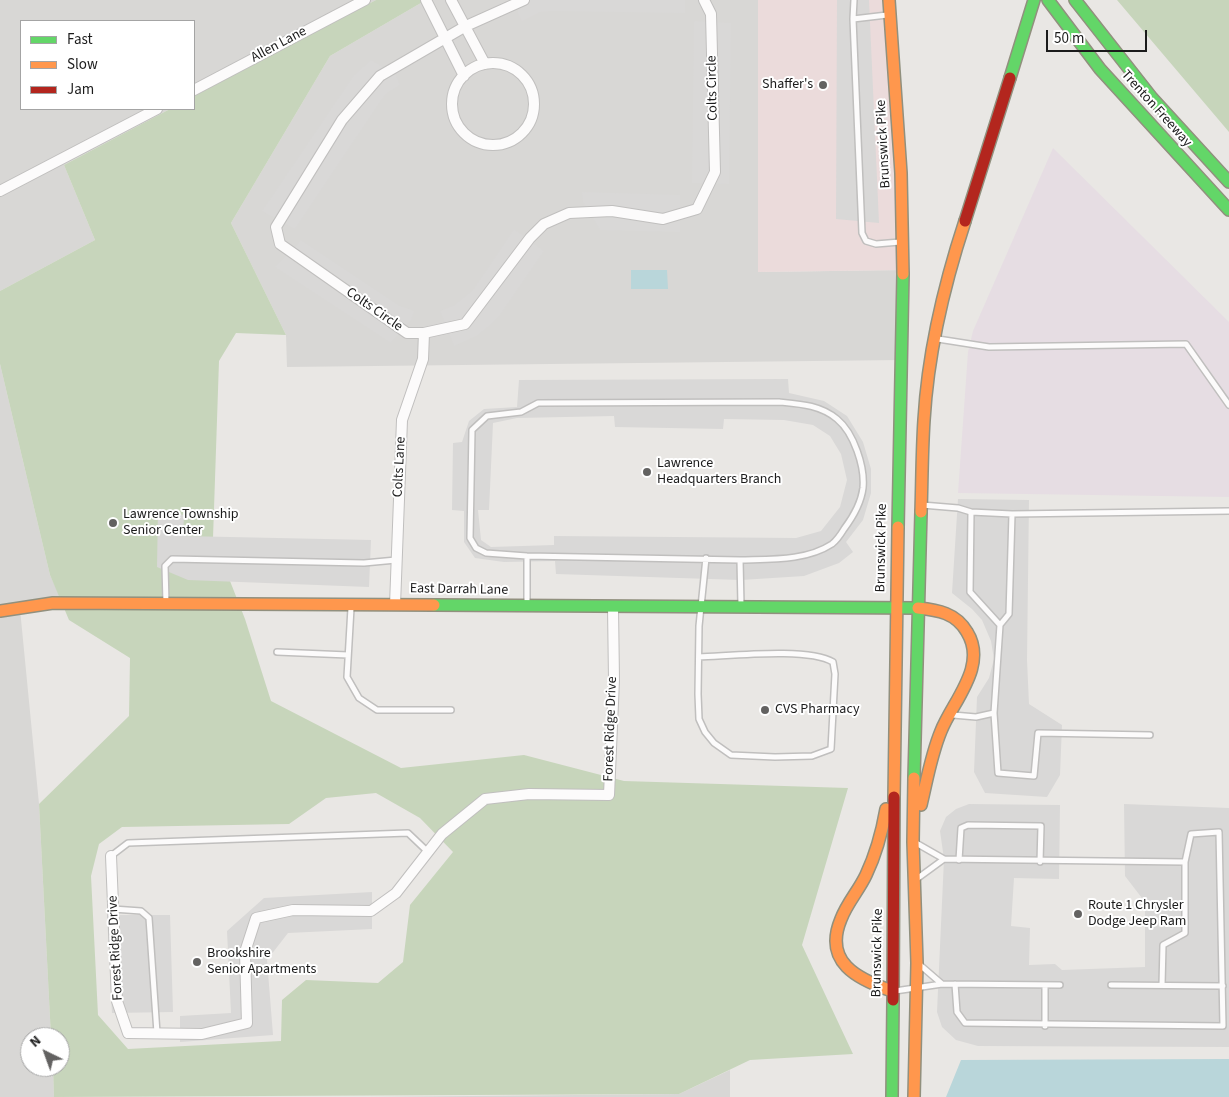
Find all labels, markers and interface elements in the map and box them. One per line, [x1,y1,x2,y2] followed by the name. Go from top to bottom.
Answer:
[20,20,195,110] legend
[1049,20,1150,52] scale bar
[248,23,310,67] street label: Allen Lane
[1054,28,1084,49] text: 50 m
[67,29,93,50] text: Fast
[67,54,98,75] text: Slow
[704,55,722,121] street label: Colts Circle
[1117,67,1195,151] street label: Trenton Freeway
[762,77,813,93] place label: Shaffer's
[67,79,94,100] text: Jam
[817,79,829,91] marker: Shaffer's
[873,99,895,189] street label: Brunswick Pike
[342,284,406,336] street label: Colts Circle
[390,436,410,498] street label: Colts Lane
[657,456,781,488] place label: Lawrence Headquarters Branch
[641,466,653,478] marker: Lawrence Headquarters Branch
[873,503,891,593] street label: Brunswick Pike
[123,507,239,540] place label: Lawrence Township Senior Center
[107,517,119,529] marker: Lawrence Township Senior Center
[410,581,508,599] street label: East Darrah Lane
[601,676,621,782] street label: Forest Ridge Drive
[775,702,859,718] place label: CVS Pharmacy
[759,704,771,716] marker: CVS Pharmacy
[105,895,127,1001] street label: Forest Ridge Drive
[1088,898,1186,930] place label: Route 1 Chrysler Dodge Jeep Ram
[869,908,887,998] street label: Brunswick Pike
[1072,908,1084,920] marker: Route 1 Chrysler Dodge Jeep Ram
[207,946,316,979] place label: Brookshire Senior Apartments
[191,956,203,968] marker: Brookshire Senior Apartments
[20,1027,70,1077] north arrow
[25,1031,46,1052] text: N

